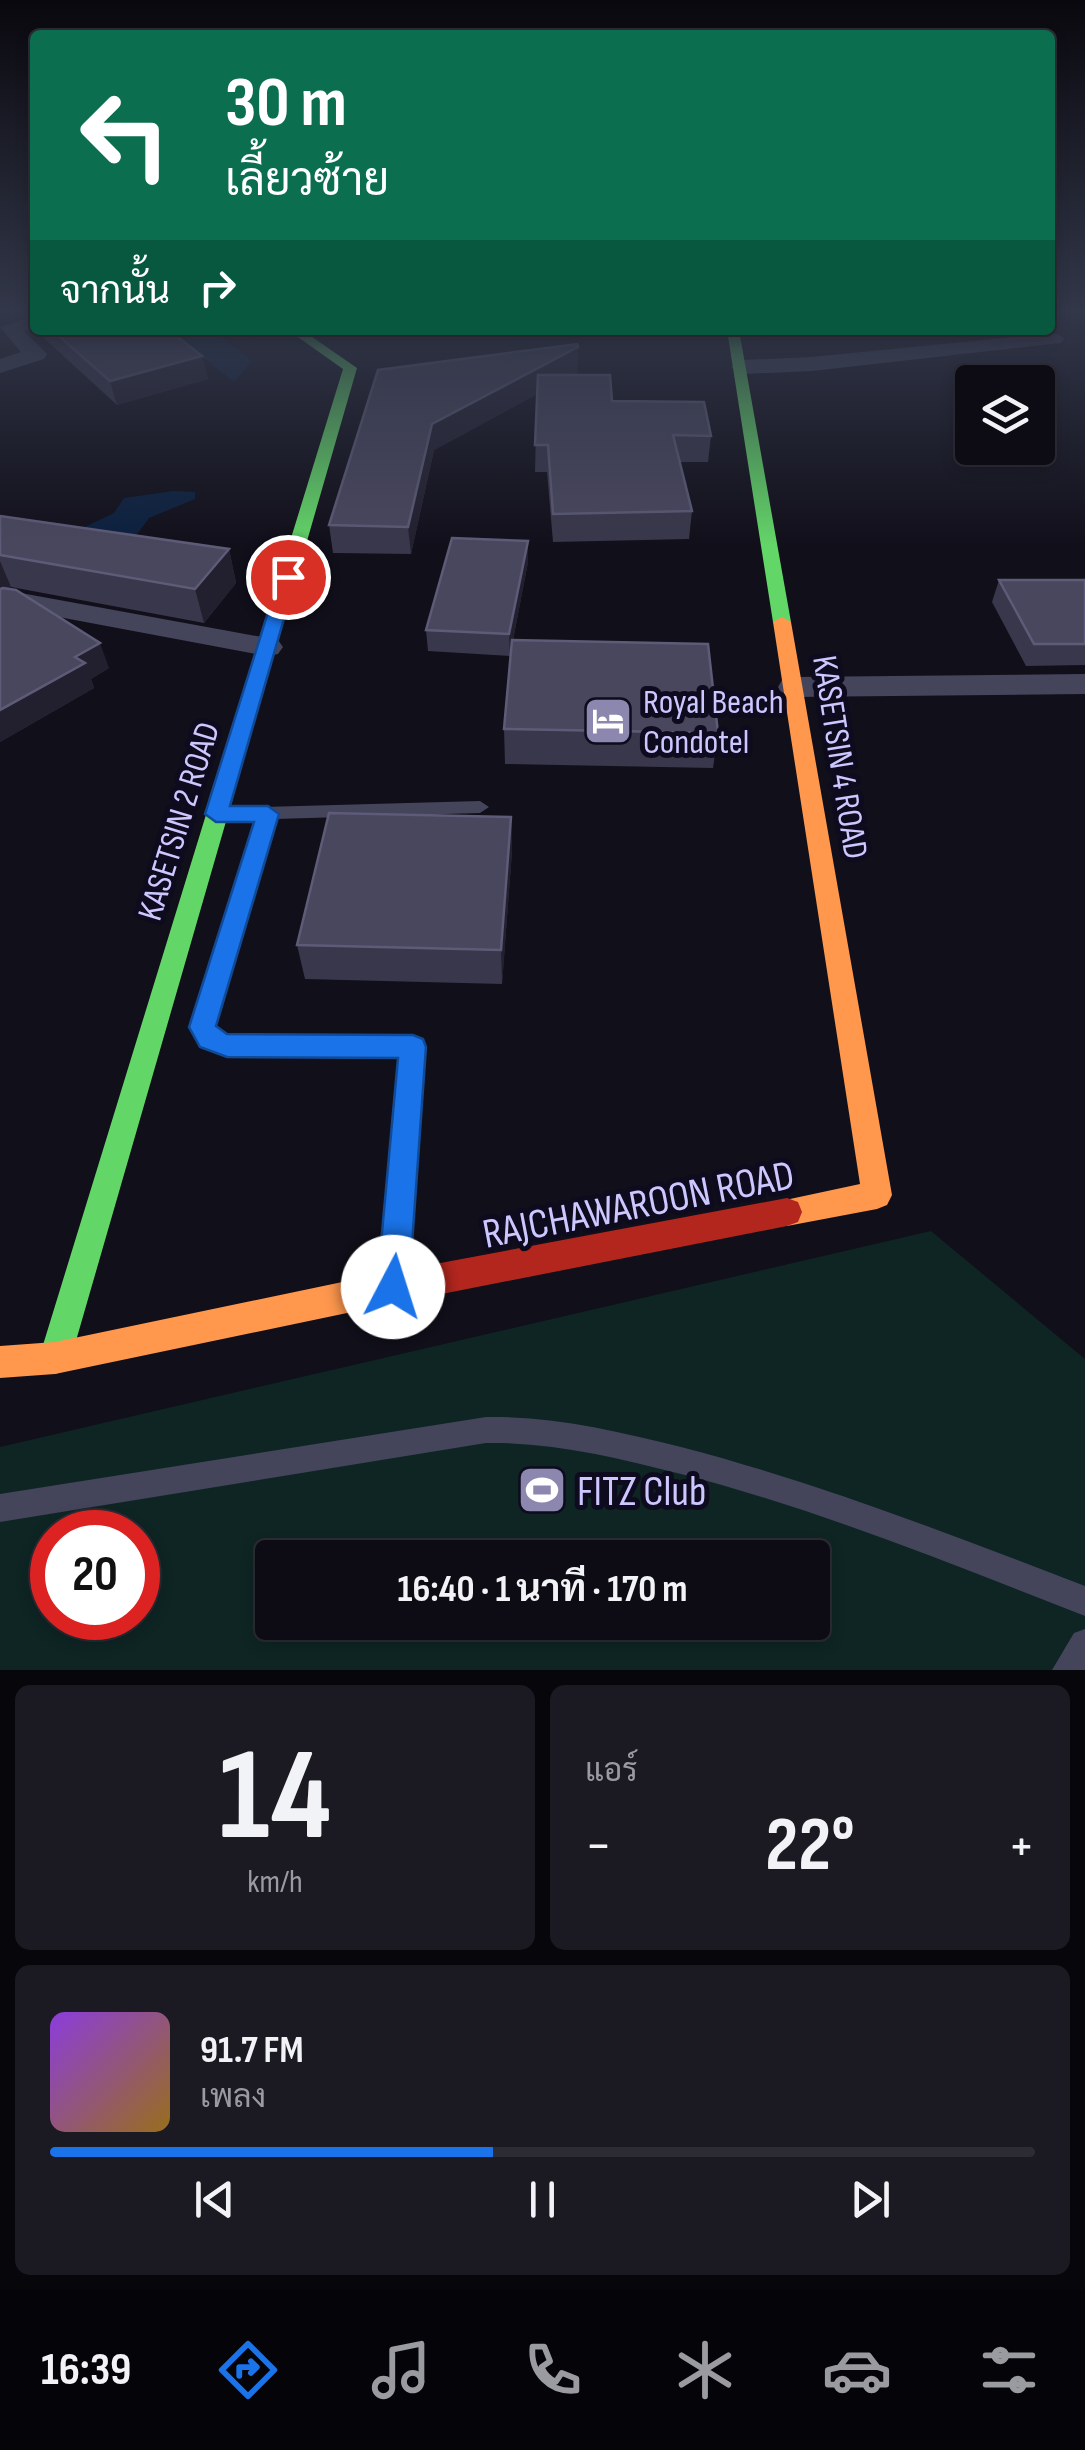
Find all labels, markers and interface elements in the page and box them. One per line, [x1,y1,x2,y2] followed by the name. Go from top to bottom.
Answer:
[225,62,347,146] text: 30 m
[60,70,190,200] icon: left
[225,154,389,209] text: เลี้ยวซ้าย
[190,260,245,315] icon: right
[60,269,170,314] text: จากนั้น
[955,365,1055,465] map controls
[955,365,1055,465] button: layers
[246,535,331,620] pin
[261,550,316,605] icon: arrive
[802,653,877,862] street label: KASETSIN 4 ROAD
[643,681,784,764] place label: Royal Beach Condotel
[582,695,634,747] hotel icon: Royal Beach Condotel
[129,717,230,926] street label: KASETSIN 2 ROAD
[478,1150,798,1261] street label: RAJCHAWAROON ROAD
[341,1235,445,1339] position arrow
[516,1464,568,1516] sports icon: FITZ Club
[577,1467,706,1518] place label: FITZ Club
[30,1510,160,1640] speed limit sign: 20
[398,1567,687,1612] text: 16:40 · 1 นาที · 170 m
[219,1720,331,1876] text: 14
[585,1752,638,1791] text: แอร์
[765,1801,855,1892] text: 22°
[585,1813,612,1880] text: −
[1008,1813,1035,1880] text: +
[247,1863,303,1902] text: km/h
[200,2028,303,2073] text: 91.7 FM
[200,2078,266,2117] text: เพลง
[187,2172,242,2227] icon: previous
[515,2172,570,2227] icon: pause
[843,2172,898,2227] icon: next
[213,2335,283,2405] icon: directions
[366,2335,436,2405] icon: music
[518,2335,588,2405] icon: phone
[670,2335,740,2405] icon: climate
[822,2335,892,2405] icon: car
[974,2335,1044,2405] icon: filters
[41,2343,131,2398] text: 16:39

